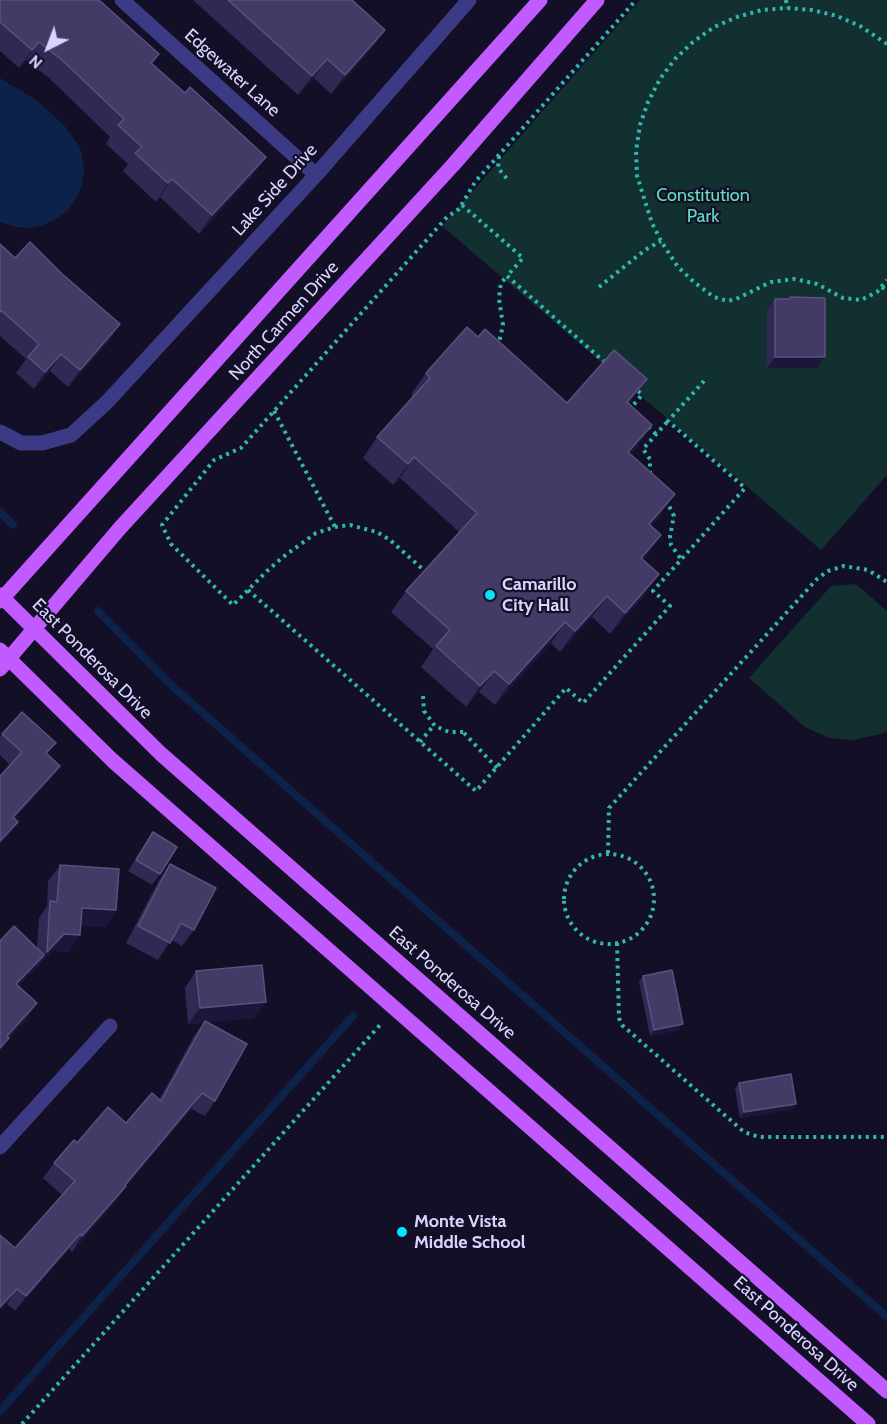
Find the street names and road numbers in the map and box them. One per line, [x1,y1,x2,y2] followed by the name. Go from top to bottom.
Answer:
[180,24,284,122] street label: Edgewater Lane
[228,140,322,240] street label: Lake Side Drive
[225,257,343,385] street label: North Carmen Drive
[27,594,157,724] street label: East Ponderosa Drive
[384,922,520,1044] street label: East Ponderosa Drive
[729,1272,863,1396] street label: East Ponderosa Drive

